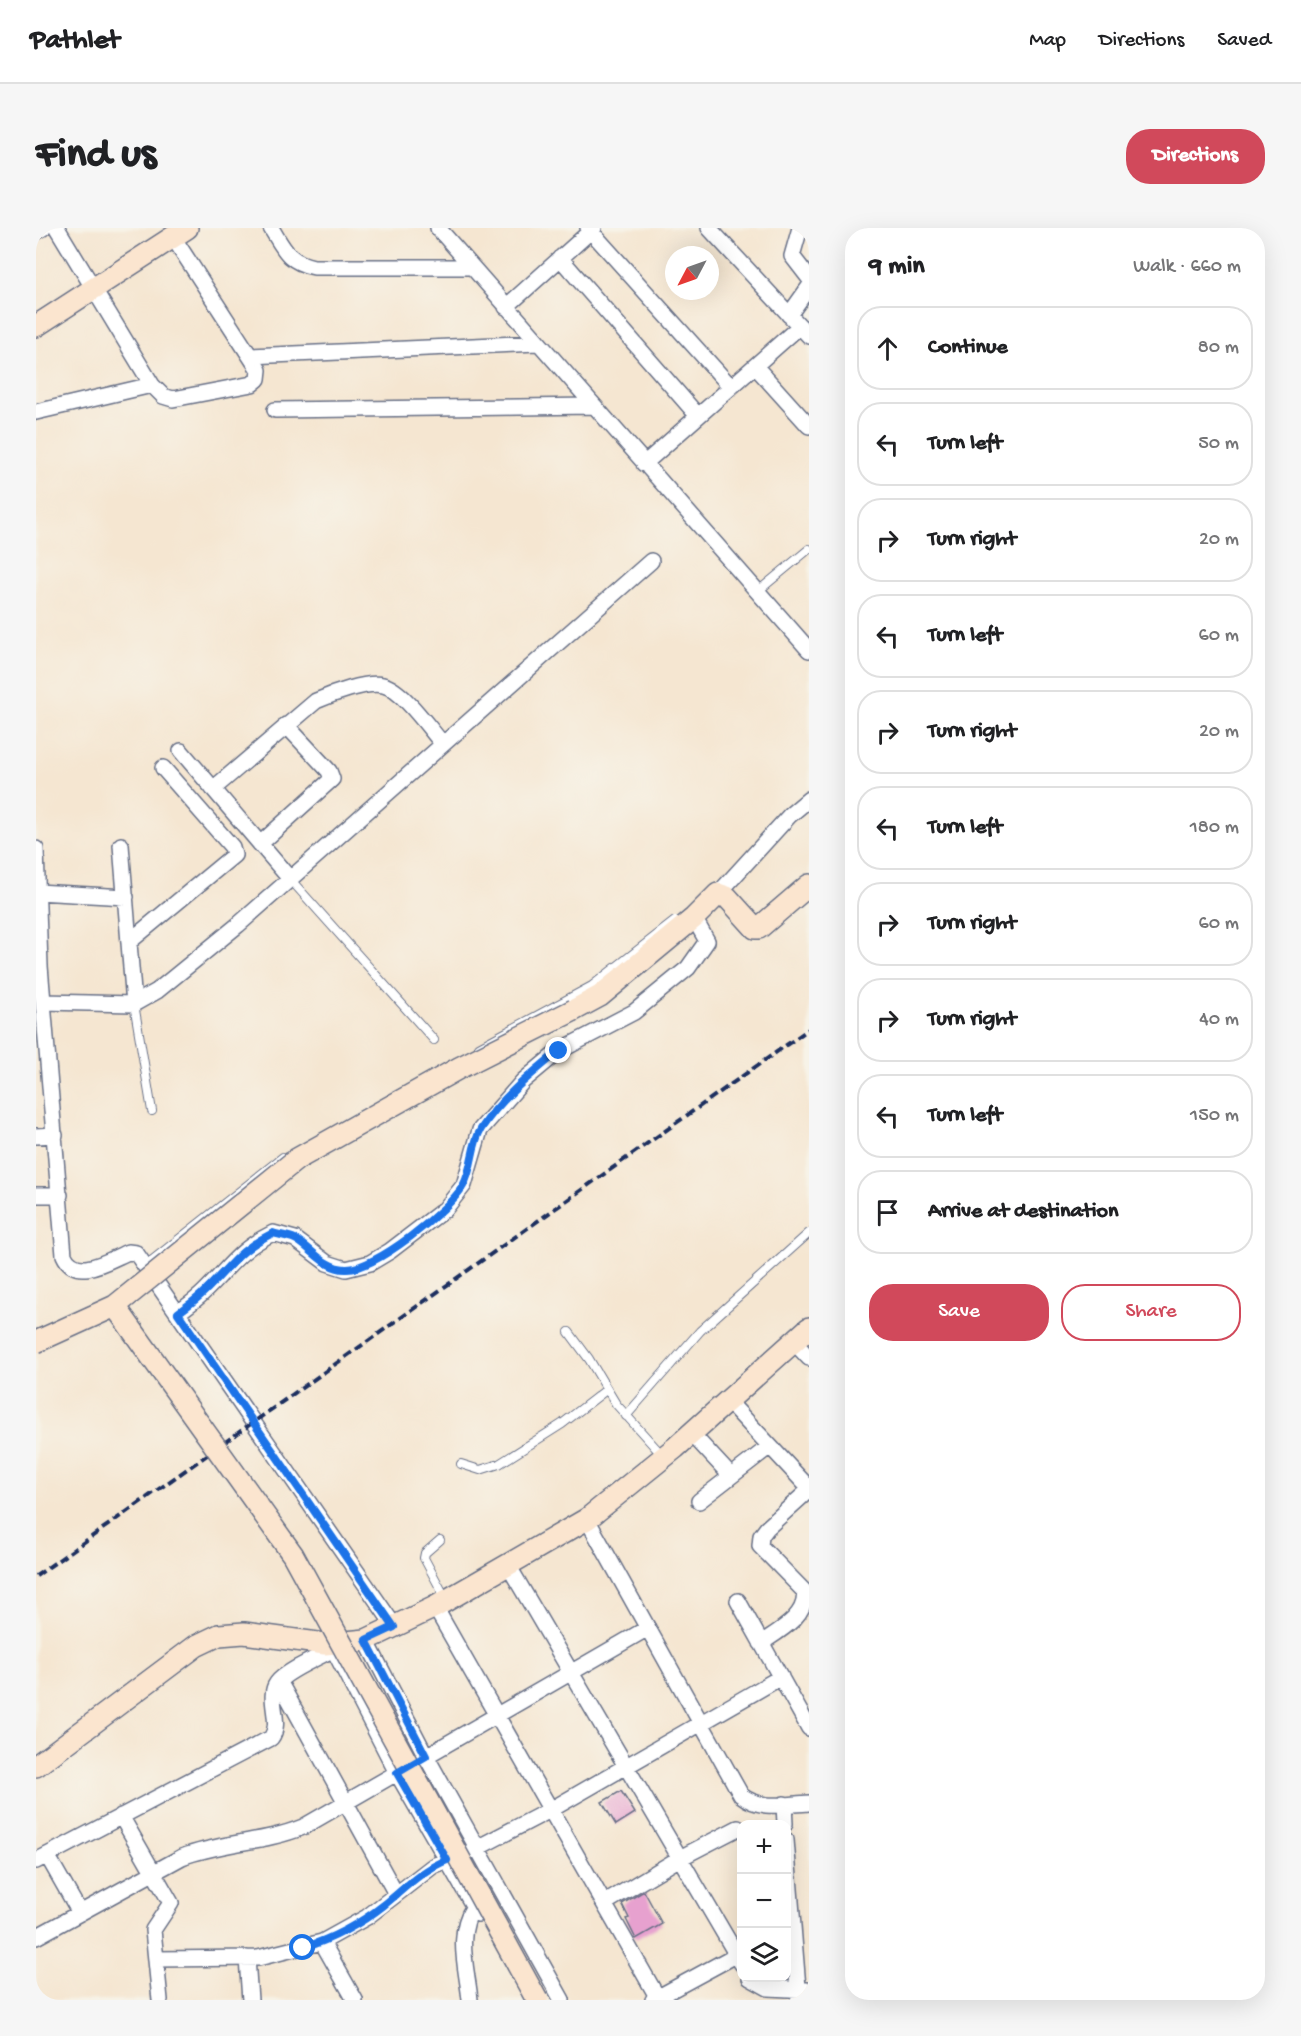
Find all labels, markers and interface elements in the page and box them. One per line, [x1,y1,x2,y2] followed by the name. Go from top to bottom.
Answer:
[30,25,120,58] text: Pathlet
[1029,29,1066,54] text: Map
[1099,29,1184,54] text: Directions
[1217,29,1271,54] text: Saved
[1126,129,1265,184] button: Directions
[36,132,156,181] text: Find us
[665,246,719,300] north arrow
[869,252,925,283] text: 9 min
[1133,256,1241,279] text: Walk · 660 m
[871,332,904,365] icon: ahead
[928,335,1008,361] text: Continue
[1198,337,1239,360] text: 80 m
[871,428,904,461] icon: left
[928,431,1002,457] text: Turn left
[1198,433,1239,456] text: 50 m
[871,524,904,557] icon: right
[928,527,1016,553] text: Turn right
[1199,529,1239,552] text: 20 m
[871,620,904,653] icon: left
[928,623,1002,649] text: Turn left
[1199,625,1239,648] text: 60 m
[871,716,904,749] icon: right
[928,719,1016,745] text: Turn right
[1199,721,1239,744] text: 20 m
[871,812,904,845] icon: left
[928,815,1002,841] text: Turn left
[1190,817,1239,840] text: 180 m
[871,908,904,941] icon: right
[928,911,1016,937] text: Turn right
[1199,913,1239,936] text: 60 m
[871,1004,904,1037] icon: right
[928,1007,1016,1033] text: Turn right
[1199,1009,1239,1032] text: 40 m
[545,1037,571,1063] route end
[871,1100,904,1133] icon: left
[928,1103,1002,1129] text: Turn left
[1190,1105,1239,1128] text: 150 m
[871,1196,904,1229] icon: arrive
[928,1199,1118,1225] text: Arrive at destination
[869,1284,1049,1341] button: Save
[1061,1284,1241,1341] button: Share
[737,1820,791,1982] map controls
[737,1820,791,1874] button: +
[737,1874,791,1928] button: −
[737,1928,791,1982] button: layers
[289,1934,315,1960] route start

